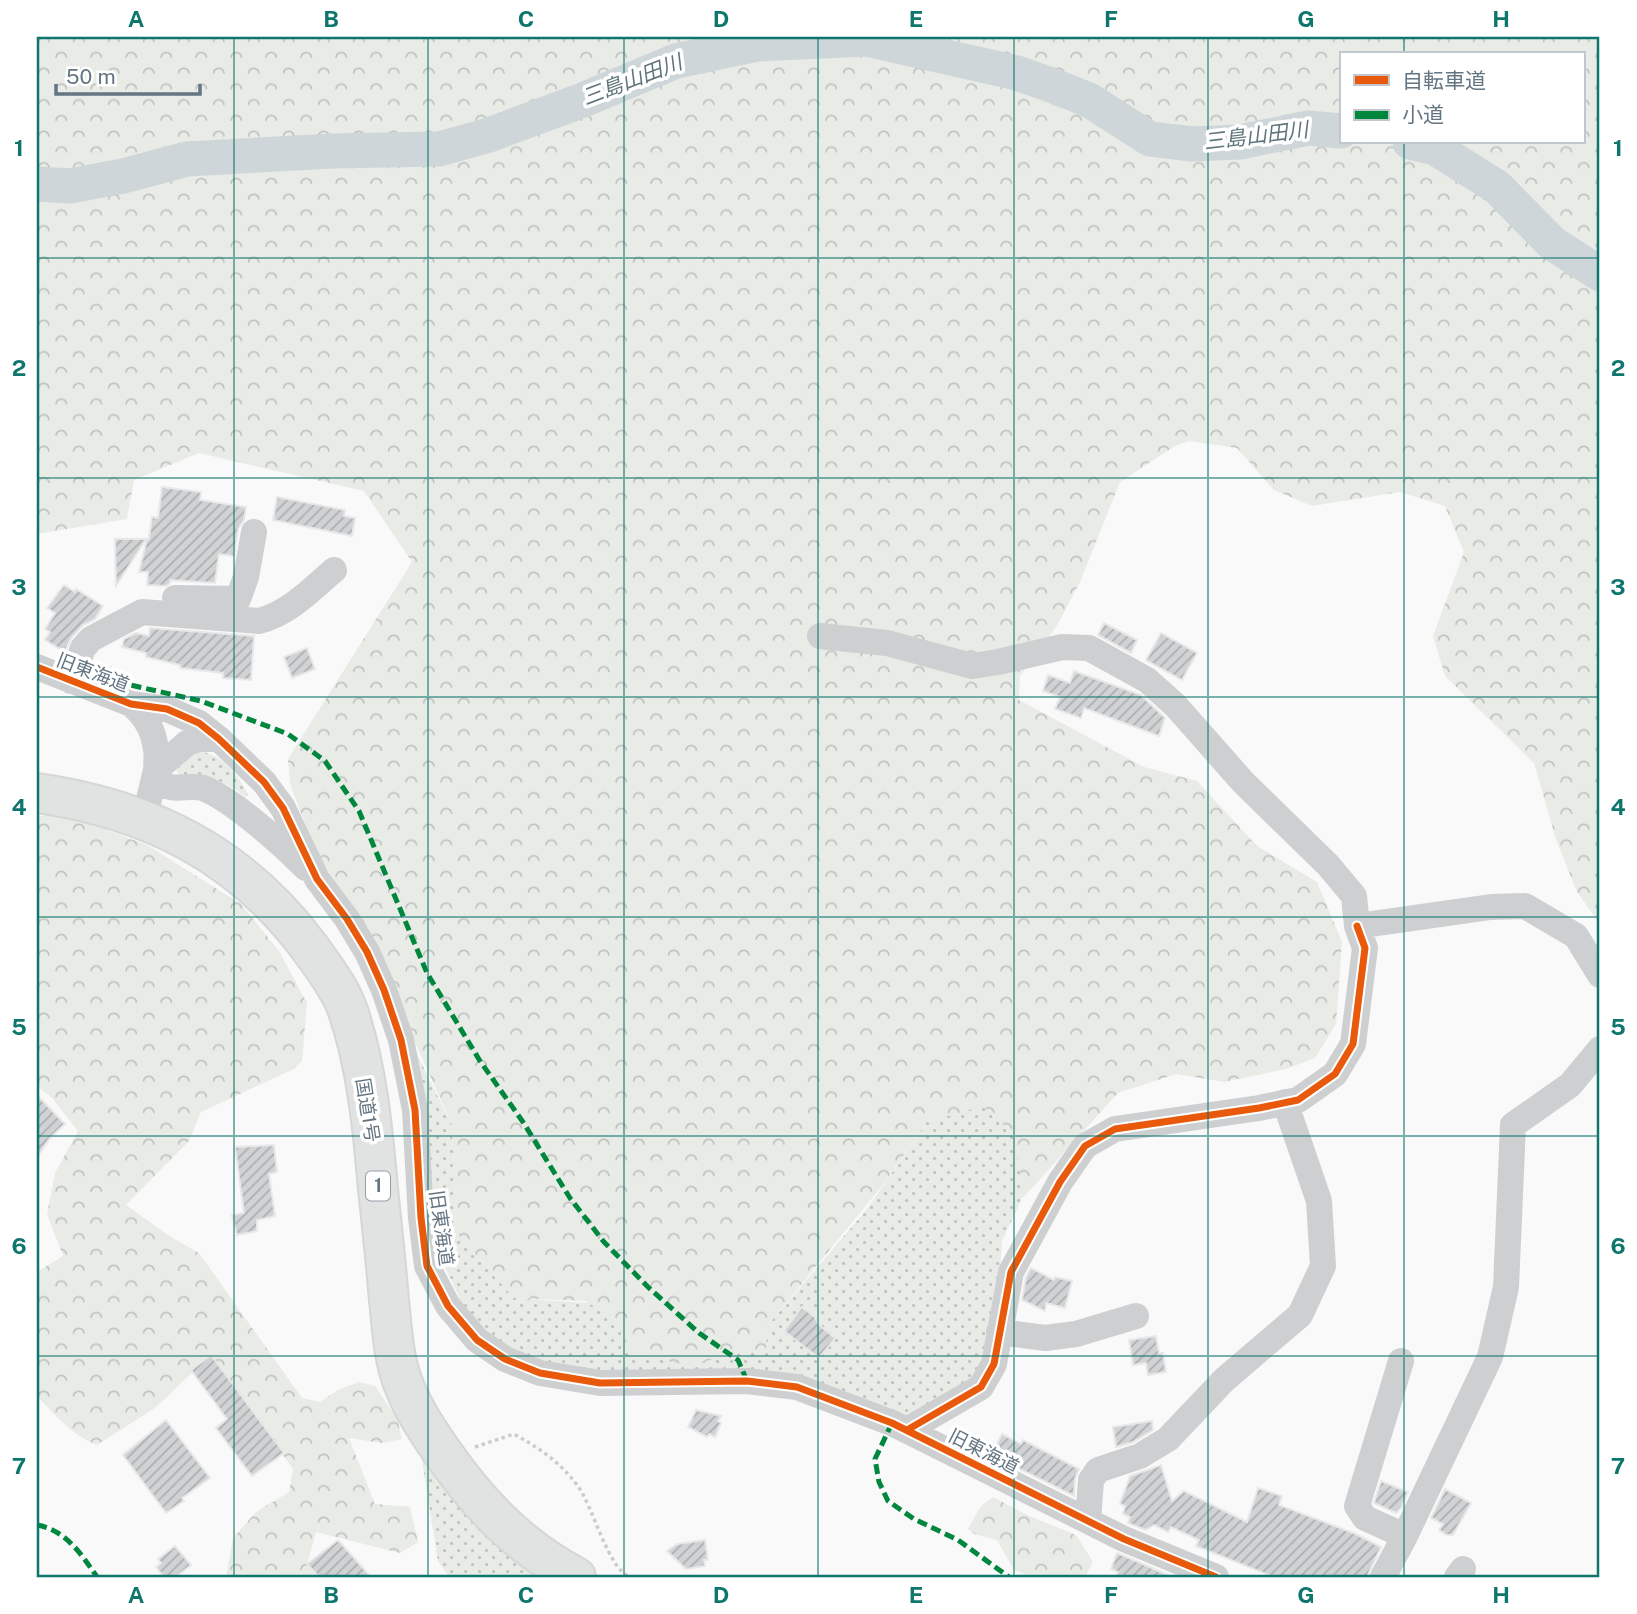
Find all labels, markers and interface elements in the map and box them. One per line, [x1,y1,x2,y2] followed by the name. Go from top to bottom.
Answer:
[128,5,145,32] text: A
[323,5,339,32] text: B
[518,5,534,32] text: C
[713,5,729,32] text: D
[909,5,923,32] text: E
[1104,5,1118,32] text: F
[1297,5,1315,32] text: G
[1492,5,1510,32] text: H
[578,48,687,110] water label: 三島山田川
[56,52,200,96] scale bar
[1340,52,1584,144] legend
[66,64,116,89] text: 50 m
[1402,68,1486,93] text: 自転車道
[1402,102,1444,127] text: 小道
[1202,116,1312,154] water label: 三島山田川
[14,134,24,161] text: 1
[1613,134,1623,161] text: 1
[12,354,26,381] text: 2
[1611,354,1625,381] text: 2
[11,573,27,600] text: 3
[1610,573,1626,600] text: 3
[54,648,132,696] street label: 旧東海道
[11,793,27,820] text: 4
[1610,793,1626,820] text: 4
[11,1013,27,1040] text: 5
[1610,1013,1626,1040] text: 5
[352,1076,384,1144] street label: 国道1号
[366,1171,390,1200] road number: 1
[426,1189,458,1267] street label: 旧東海道
[11,1232,27,1259] text: 6
[1610,1232,1626,1259] text: 6
[945,1424,1023,1478] street label: 旧東海道
[12,1452,26,1479] text: 7
[1611,1452,1625,1479] text: 7
[128,1581,145,1608] text: A
[323,1581,339,1608] text: B
[518,1581,534,1608] text: C
[713,1581,729,1608] text: D
[909,1581,923,1608] text: E
[1104,1581,1118,1608] text: F
[1297,1581,1315,1608] text: G
[1492,1581,1510,1608] text: H

